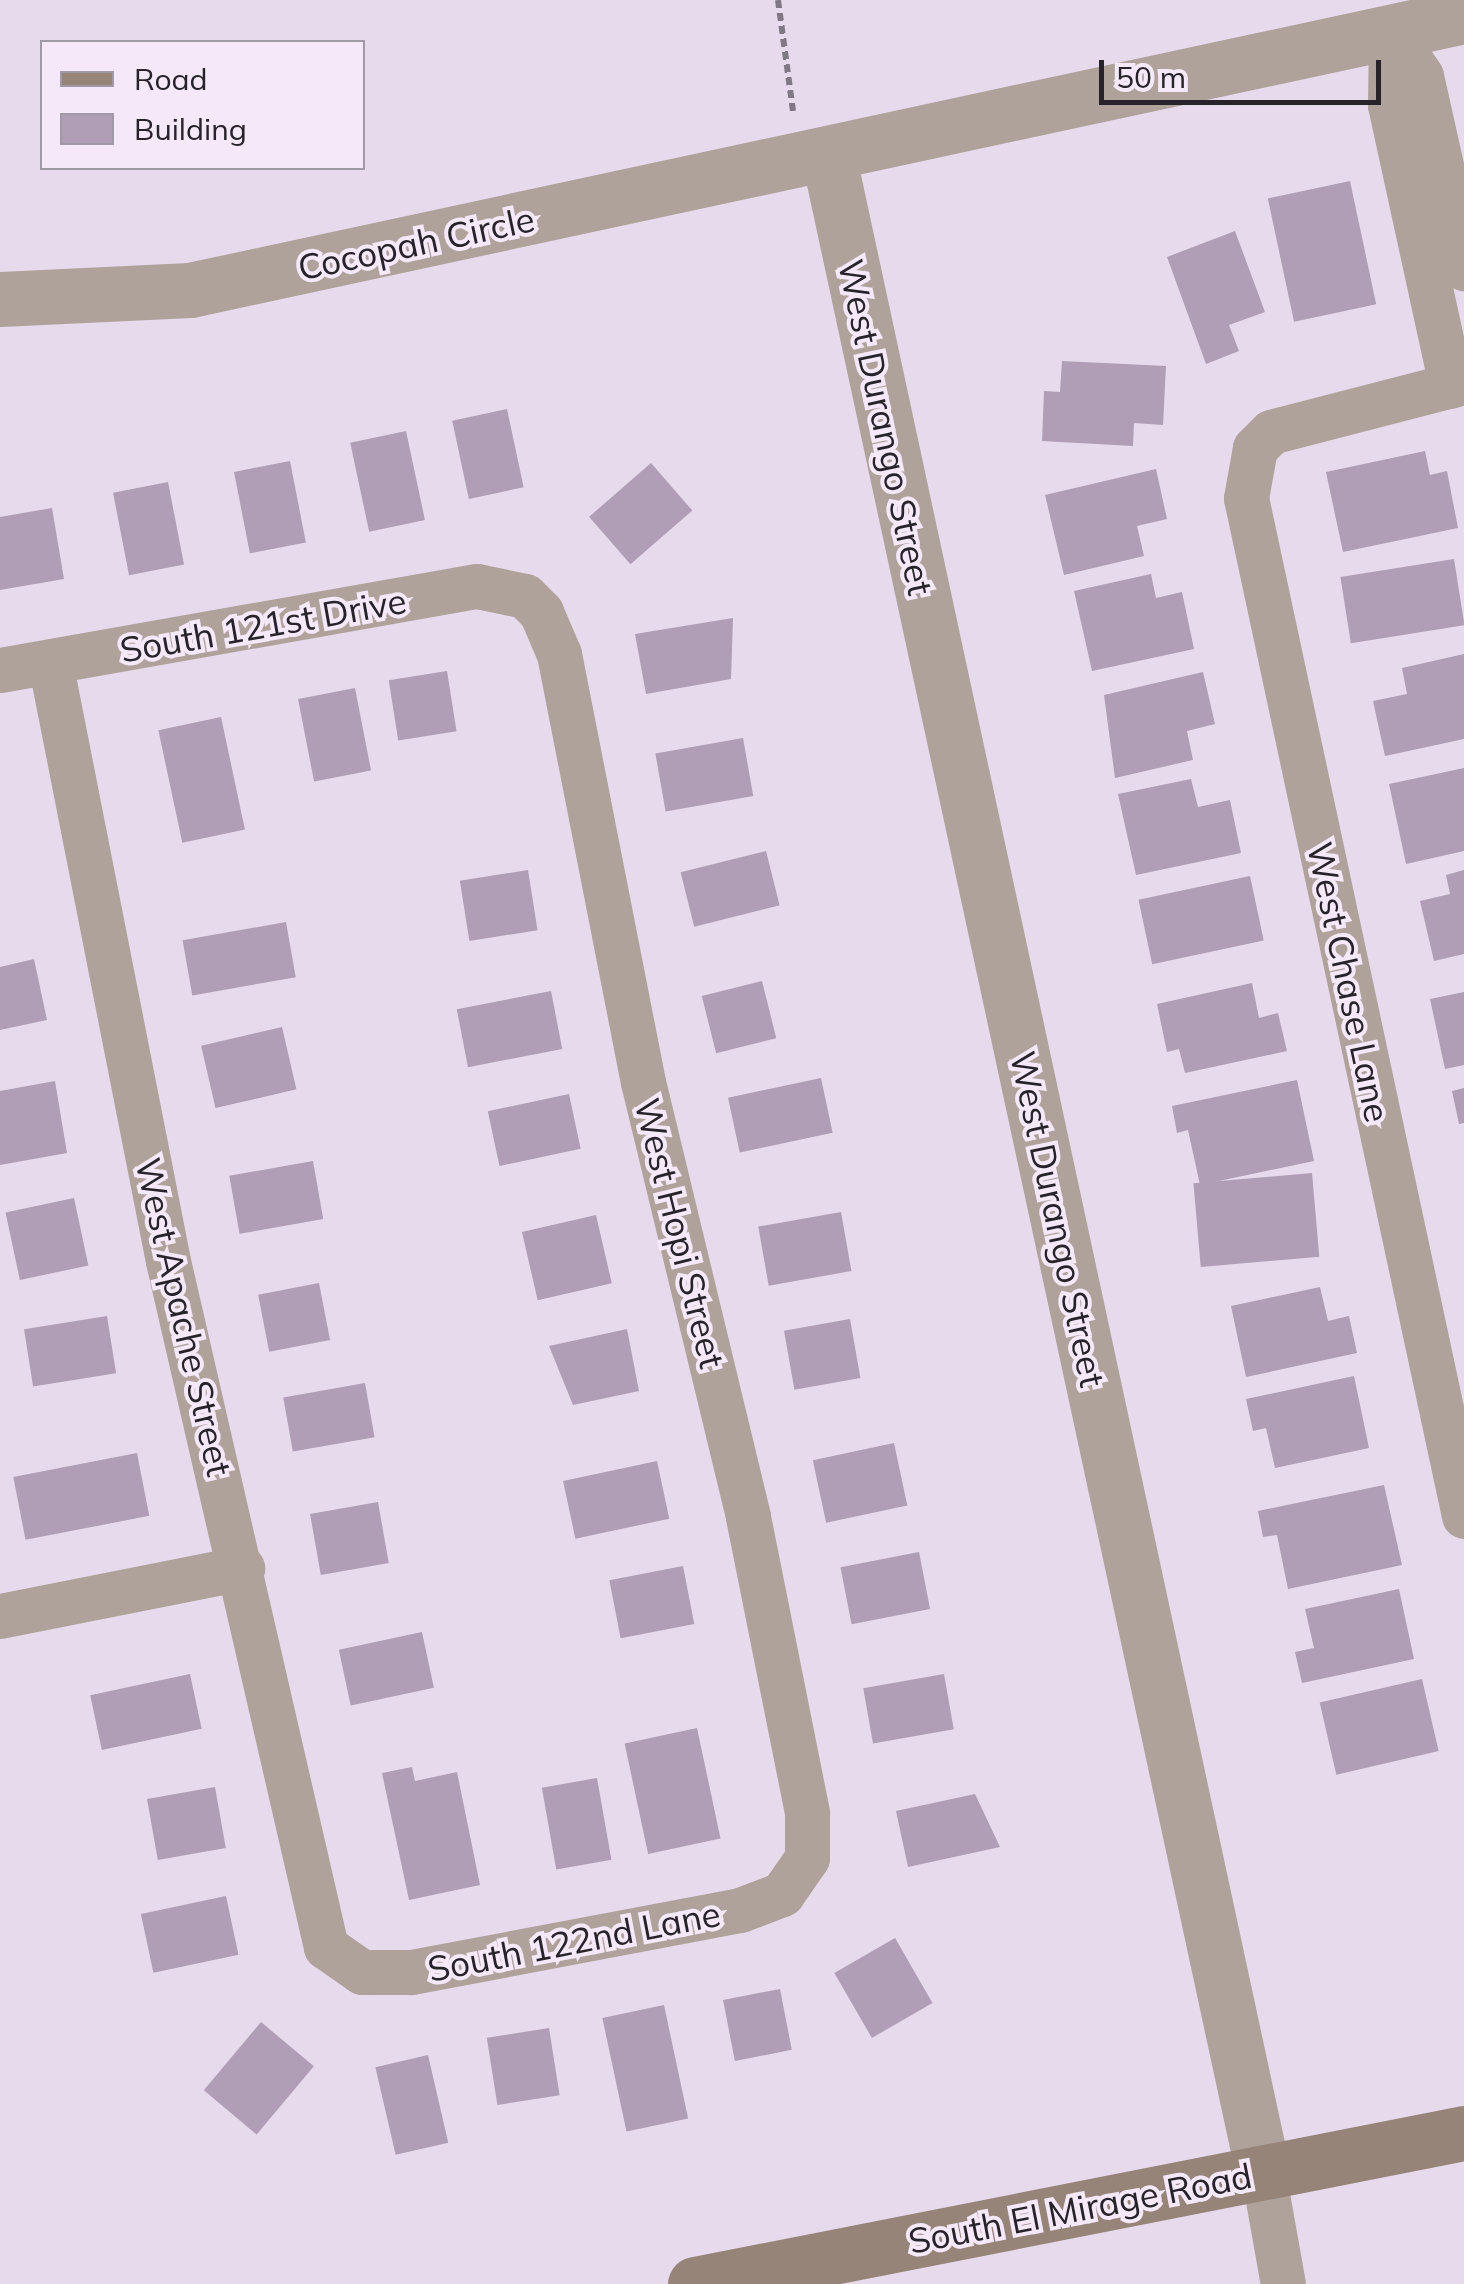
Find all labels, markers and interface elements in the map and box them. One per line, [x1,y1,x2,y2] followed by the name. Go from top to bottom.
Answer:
[40,40,365,170] legend
[1104,40,1386,102] scale bar
[1116,58,1186,96] text: 50 m
[134,60,208,98] text: Road
[134,110,247,148] text: Building
[294,197,538,289] street label: Cocopah Circle
[830,255,942,599] street label: West Durango Street
[117,579,409,671] street label: South 121st Drive
[1299,838,1399,1126] street label: West Chase Lane
[1002,1047,1114,1391] street label: West Durango Street
[626,1094,734,1372] street label: West Hopi Street
[127,1154,241,1480] street label: West Apache Street
[424,1892,724,1990] street label: South 122nd Lane
[905,2154,1255,2262] street label: South El Mirage Road

